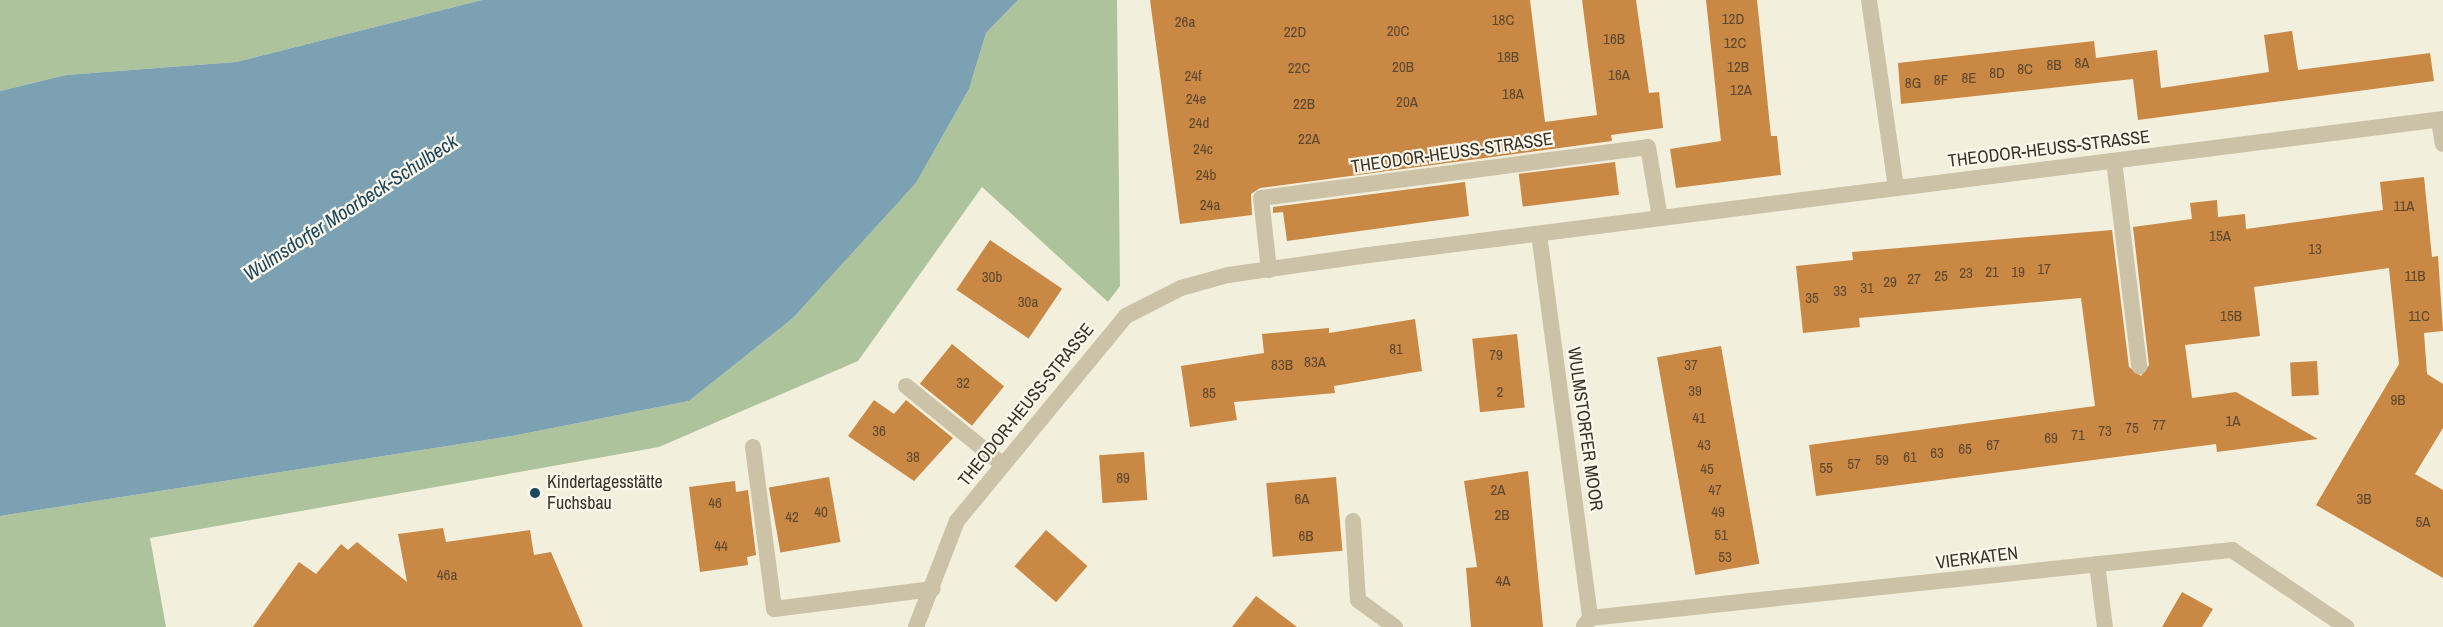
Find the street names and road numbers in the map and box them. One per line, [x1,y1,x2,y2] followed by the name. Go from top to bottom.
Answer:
[1947,126,2151,172] street label: THEODOR-HEUSS-STRASSE
[1350,128,1554,178] street label: THEODOR-HEUSS-STRASSE
[954,319,1098,491] street label: THEODOR-HEUSS-STRASSE
[1563,346,1607,512] street label: WULMSTORFER MOOR
[1935,542,2019,574] street label: VIERKATEN

